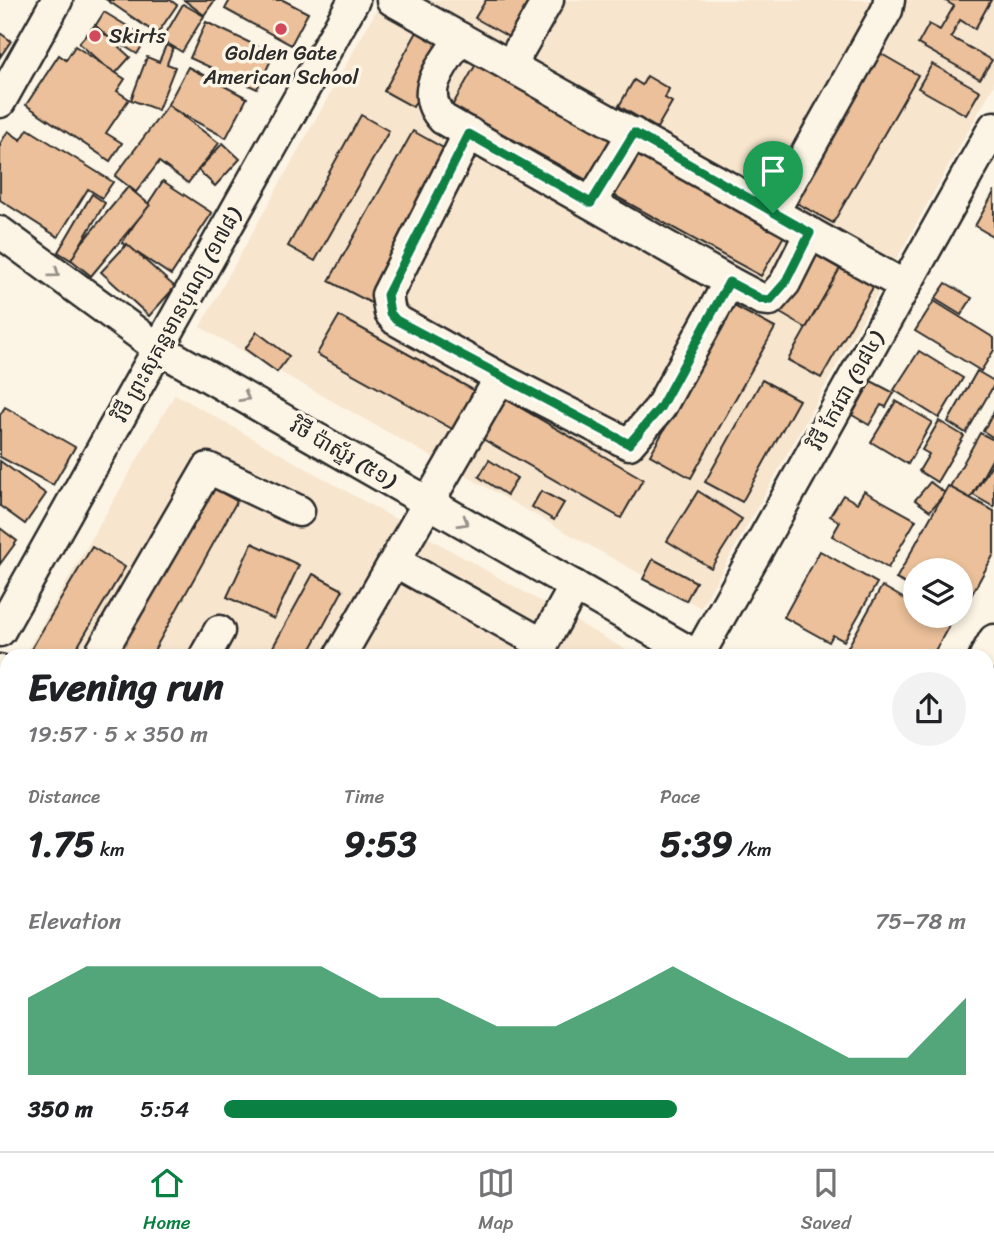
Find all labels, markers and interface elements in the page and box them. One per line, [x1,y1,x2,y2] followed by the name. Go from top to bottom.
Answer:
[109,17,166,55] place label: Skirts
[273,21,289,37] marker: Golden Gate American School
[87,28,103,44] marker: Skirts
[203,34,359,96] place label: Golden Gate American School
[743,141,803,213] pin
[754,152,792,190] icon: arrive
[102,199,253,430] street label: វិថី ព្រះសុគន្ធមានបុណ្យ (១៧៨)
[47,264,60,277] one-way arrow
[797,323,895,458] street label: វិថី កែវជា (១៨៤)
[237,389,250,402] one-way arrow
[282,407,405,500] street label: វិថី ប៉ាស្ទ័រ (៥១)
[456,514,469,527] one-way arrow
[903,558,973,628] map controls
[903,558,973,628] button: layers
[28,654,224,721] text: Evening run
[892,672,966,746] button: share
[28,714,208,755] text: 19:57 · 5 × 350 m
[28,780,100,813] text: Distance
[344,780,384,813] text: Time
[660,780,700,813] text: Pace
[28,813,95,875] text: 1.75
[344,813,417,875] text: 9:53
[660,813,733,875] text: 5:39
[95,833,125,866] text: km
[733,833,772,866] text: /km
[28,901,121,942] text: Elevation
[875,901,966,942] text: 75–78 m
[28,1089,93,1130] text: 350 m
[140,1089,189,1130] text: 5:54
[143,1164,191,1239] tab: Home
[477,1164,515,1239] tab: Map
[801,1164,851,1239] tab: Saved

